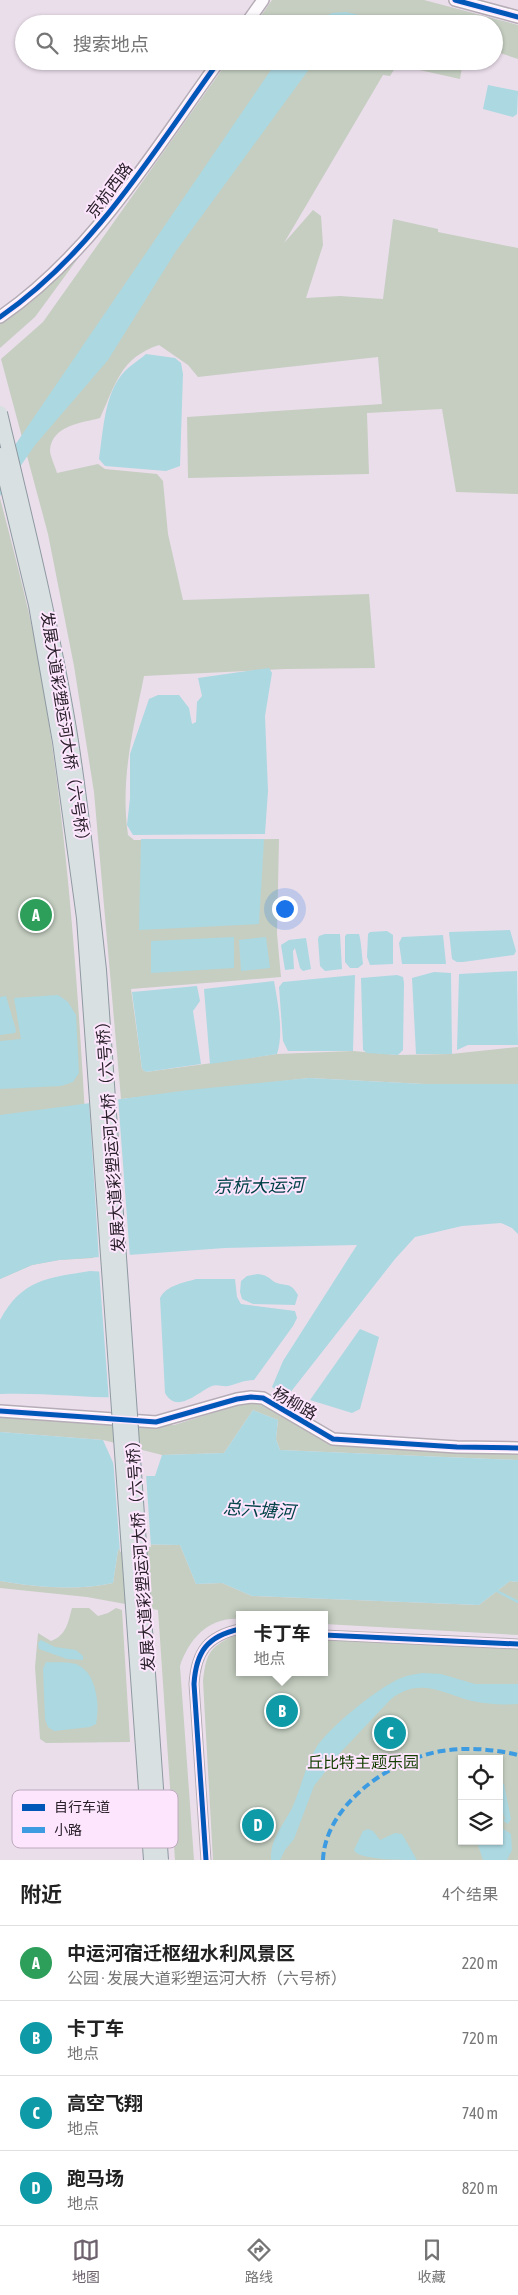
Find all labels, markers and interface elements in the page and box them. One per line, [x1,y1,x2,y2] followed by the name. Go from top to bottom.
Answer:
[15,15,503,70] search box
[33,29,61,57] icon: search
[73,33,149,55] text: 搜索地点
[83,159,135,221] street label: 京杭西路
[38,610,94,850] street label: 发展大道彩塑运河大桥（六号桥）
[20,896,52,934] pin: A
[272,896,298,922] your location
[93,1013,127,1253] street label: 发展大道彩塑运河大桥（六号桥）
[214,1174,307,1197] water label: 京杭大运河
[270,1383,320,1423] street label: 杨柳路
[123,1432,157,1672] street label: 发展大道彩塑运河大桥（六号桥）
[222,1497,299,1523] water label: 总六塘河
[236,1611,328,1676] popup
[253,1622,311,1644] text: 卡丁车
[253,1649,286,1667] text: 地点
[266,1692,298,1730] pin: B
[374,1714,406,1752] pin: C
[307,1753,419,1771] park label: 丘比特主题乐园
[458,1755,503,1845] map controls
[458,1755,503,1800] button: locate
[12,1790,178,1848] legend
[54,1799,110,1815] text: 自行车道
[458,1800,503,1845] button: layers
[242,1806,274,1844] pin: D
[54,1822,82,1838] text: 小路
[20,1882,62,1906] text: 附近
[442,1885,498,1903] text: 4个结果
[67,1942,295,1964] text: 中运河宿迁枢纽水利风景区
[32,1954,40,1972] text: A
[462,1954,498,1972] text: 220 m
[67,1969,347,1987] text: 公园 · 发展大道彩塑运河大桥（六号桥）
[67,2017,124,2039] text: 卡丁车
[32,2029,40,2047] text: B
[462,2029,498,2047] text: 720 m
[67,2044,99,2062] text: 地点
[67,2092,143,2114] text: 高空飞翔
[32,2104,40,2122] text: C
[462,2104,498,2122] text: 740 m
[67,2119,99,2137] text: 地点
[67,2167,124,2189] text: 跑马场
[32,2179,40,2197] text: D
[462,2179,498,2197] text: 820 m
[67,2194,99,2212] text: 地点
[72,2236,100,2286] tab: 地图
[245,2236,273,2286] tab: 路线
[418,2236,446,2286] tab: 收藏

